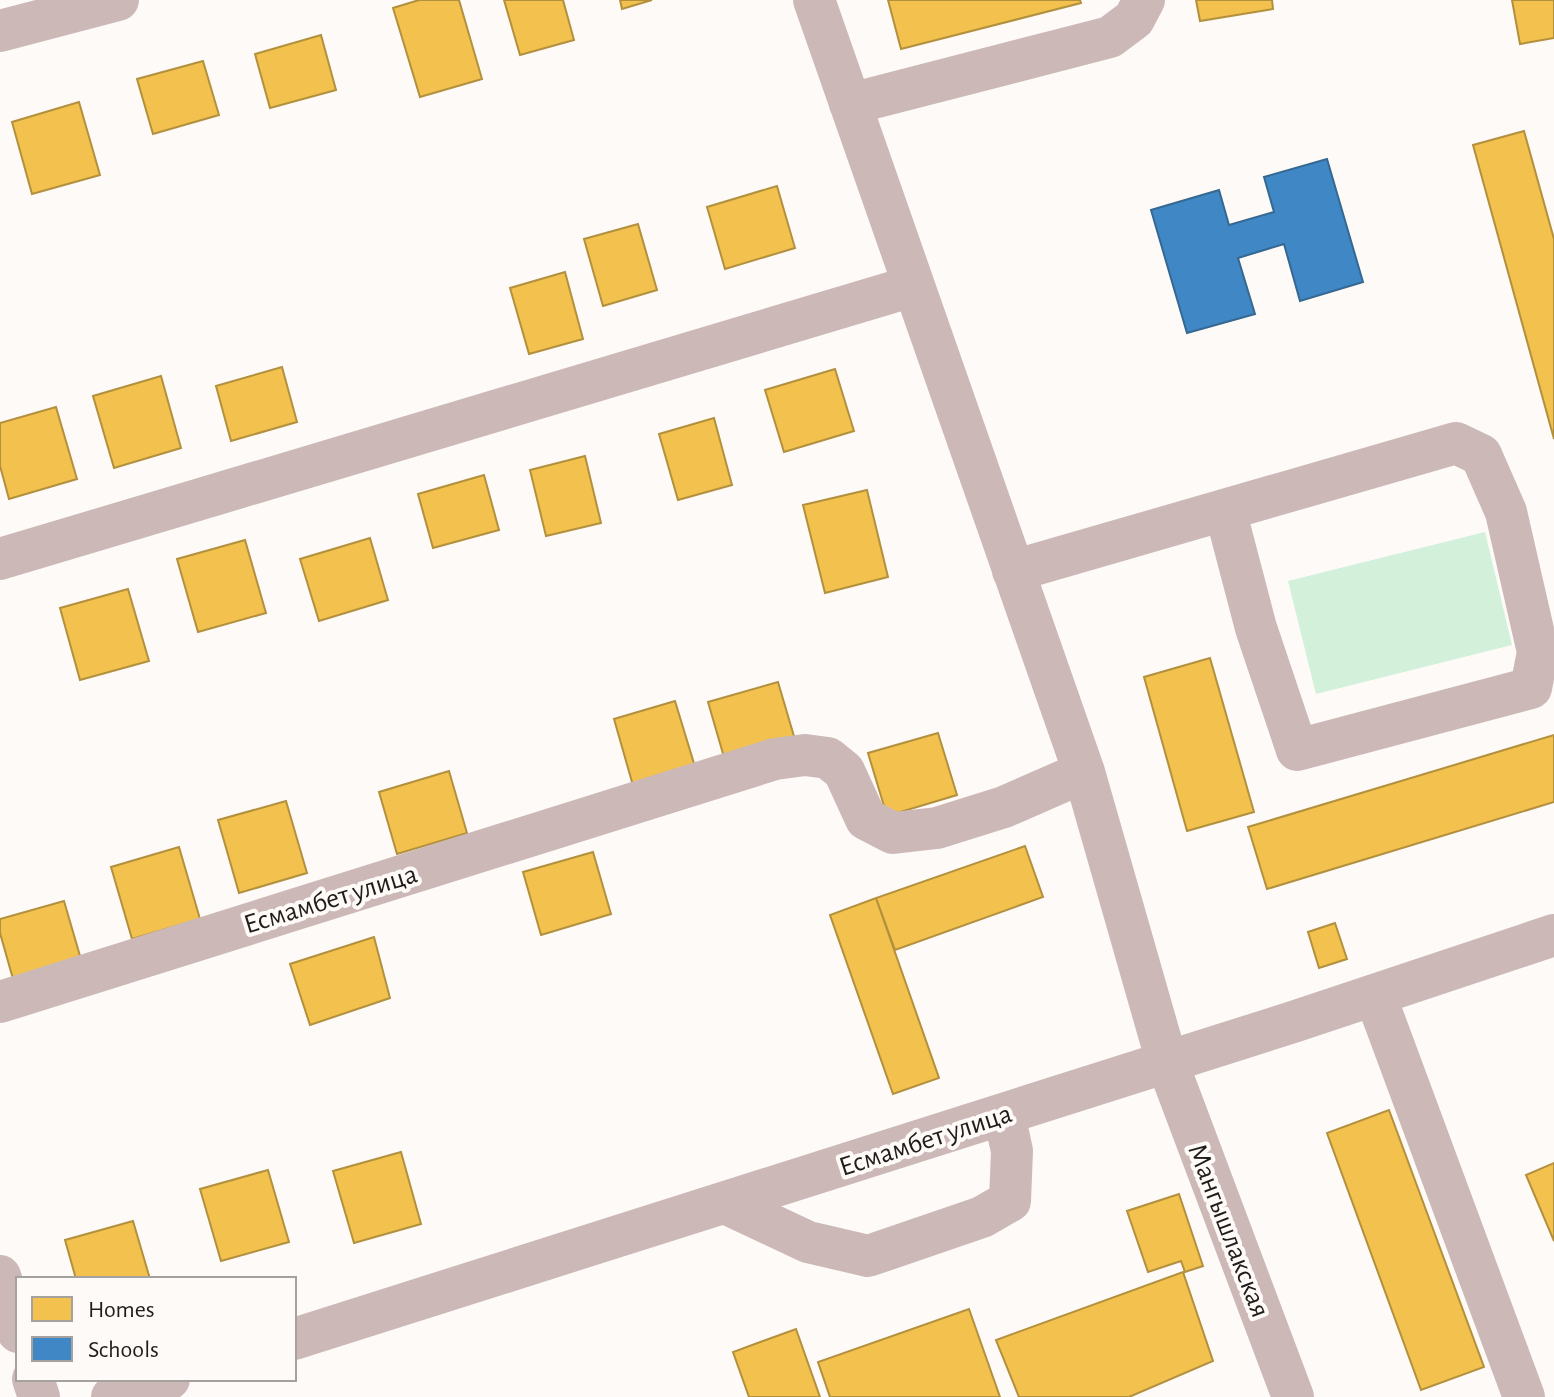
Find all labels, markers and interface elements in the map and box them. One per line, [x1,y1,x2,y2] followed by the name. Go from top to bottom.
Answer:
[240,860,421,940] street label: Есмамбет улица
[836,1100,1016,1182] street label: Есмамбет улица
[1182,1140,1274,1321] street label: Мангышлакская
[16,1277,296,1381] legend
[88,1298,155,1322] text: Homes
[88,1338,159,1362] text: Schools

